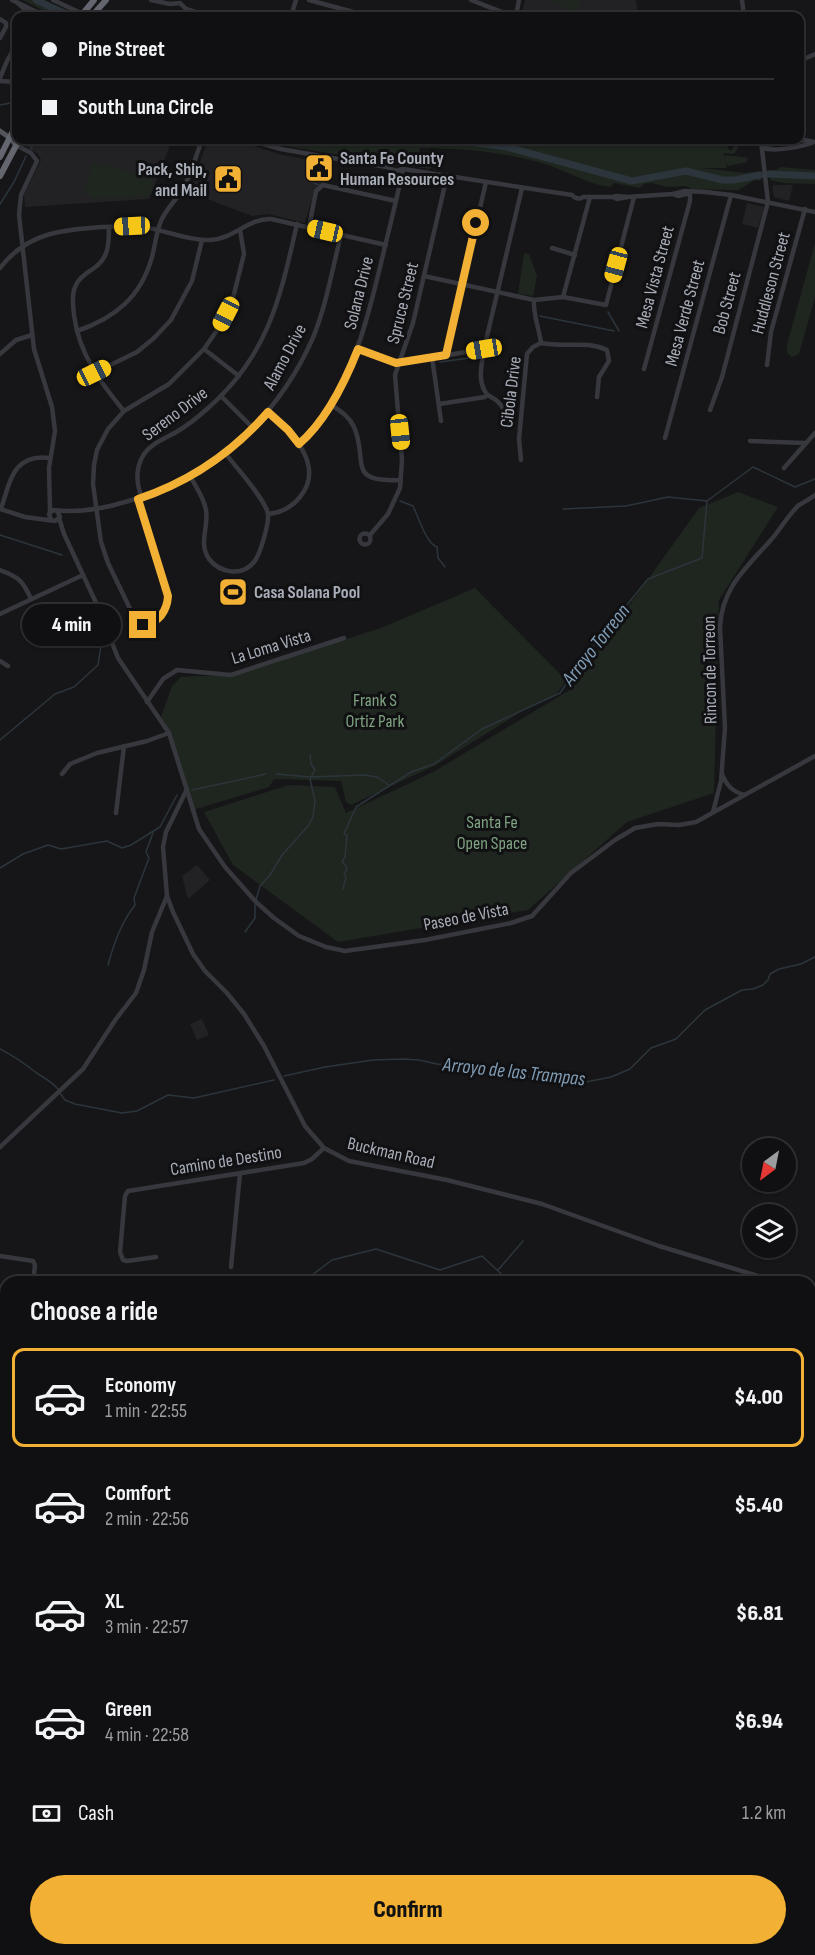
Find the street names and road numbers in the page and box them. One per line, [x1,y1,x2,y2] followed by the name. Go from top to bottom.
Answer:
[631,223,679,331] street label: Mesa Vista Street
[747,229,795,336] street label: Huddleson Street
[340,254,378,332] street label: Solana Drive
[661,257,709,369] street label: Mesa Verde Street
[383,260,423,346] street label: Spruce Street
[709,269,746,337] street label: Bob Street
[258,320,311,394] street label: Alamo Drive
[496,355,526,429] street label: Cibola Drive
[138,383,212,445] street label: Sereno Drive
[699,616,721,724] street label: Rincon de Torreon
[229,625,313,669] street label: La Loma Vista
[422,898,510,936] street label: Paseo de Vista
[345,1133,437,1173] street label: Buckman Road
[169,1142,283,1180] street label: Camino de Destino

